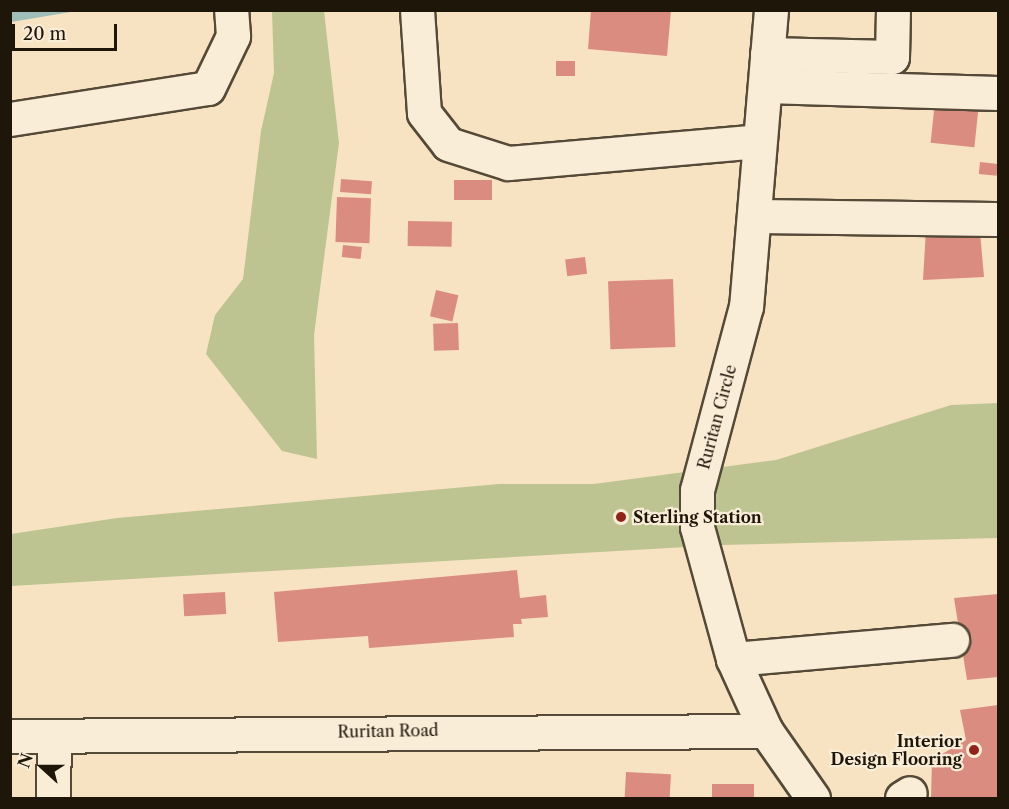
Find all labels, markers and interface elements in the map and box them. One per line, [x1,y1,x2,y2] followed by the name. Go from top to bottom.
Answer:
[15,12,120,50] scale bar
[23,23,66,45] text: 20 m
[694,363,740,471] street label: Ruritan Circle
[633,507,762,527] place label: Sterling Station
[614,510,628,524] marker: Sterling Station
[337,721,439,741] street label: Ruritan Road
[831,731,962,769] place label: Interior Design Flooring
[12,737,72,797] north arrow
[967,743,981,757] marker: Interior Design Flooring
[13,750,37,771] text: N

